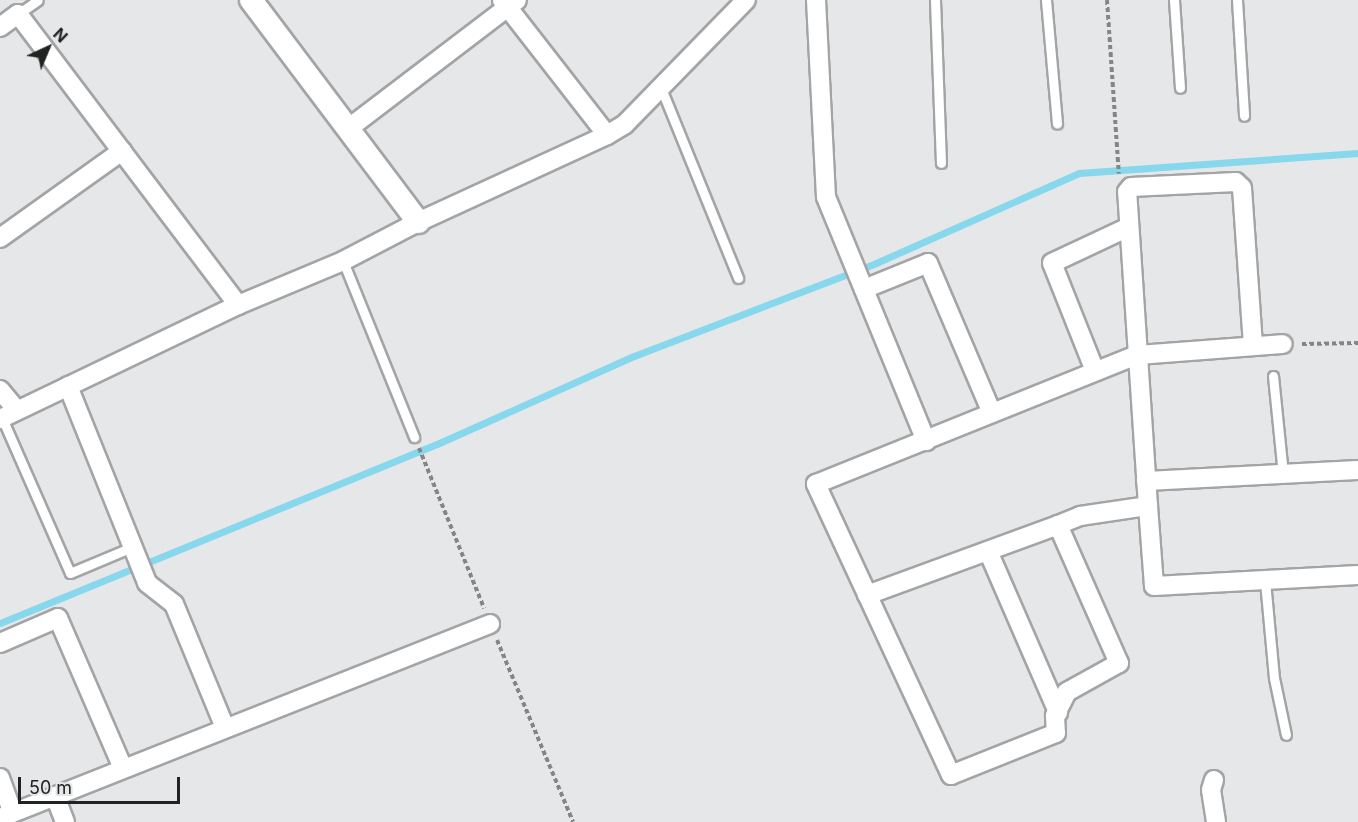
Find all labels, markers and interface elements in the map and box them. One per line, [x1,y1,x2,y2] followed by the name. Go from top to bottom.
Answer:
[18,18,78,78] north arrow
[49,24,72,46] text: N
[21,765,183,803] scale bar
[29,777,72,798] text: 50 m

